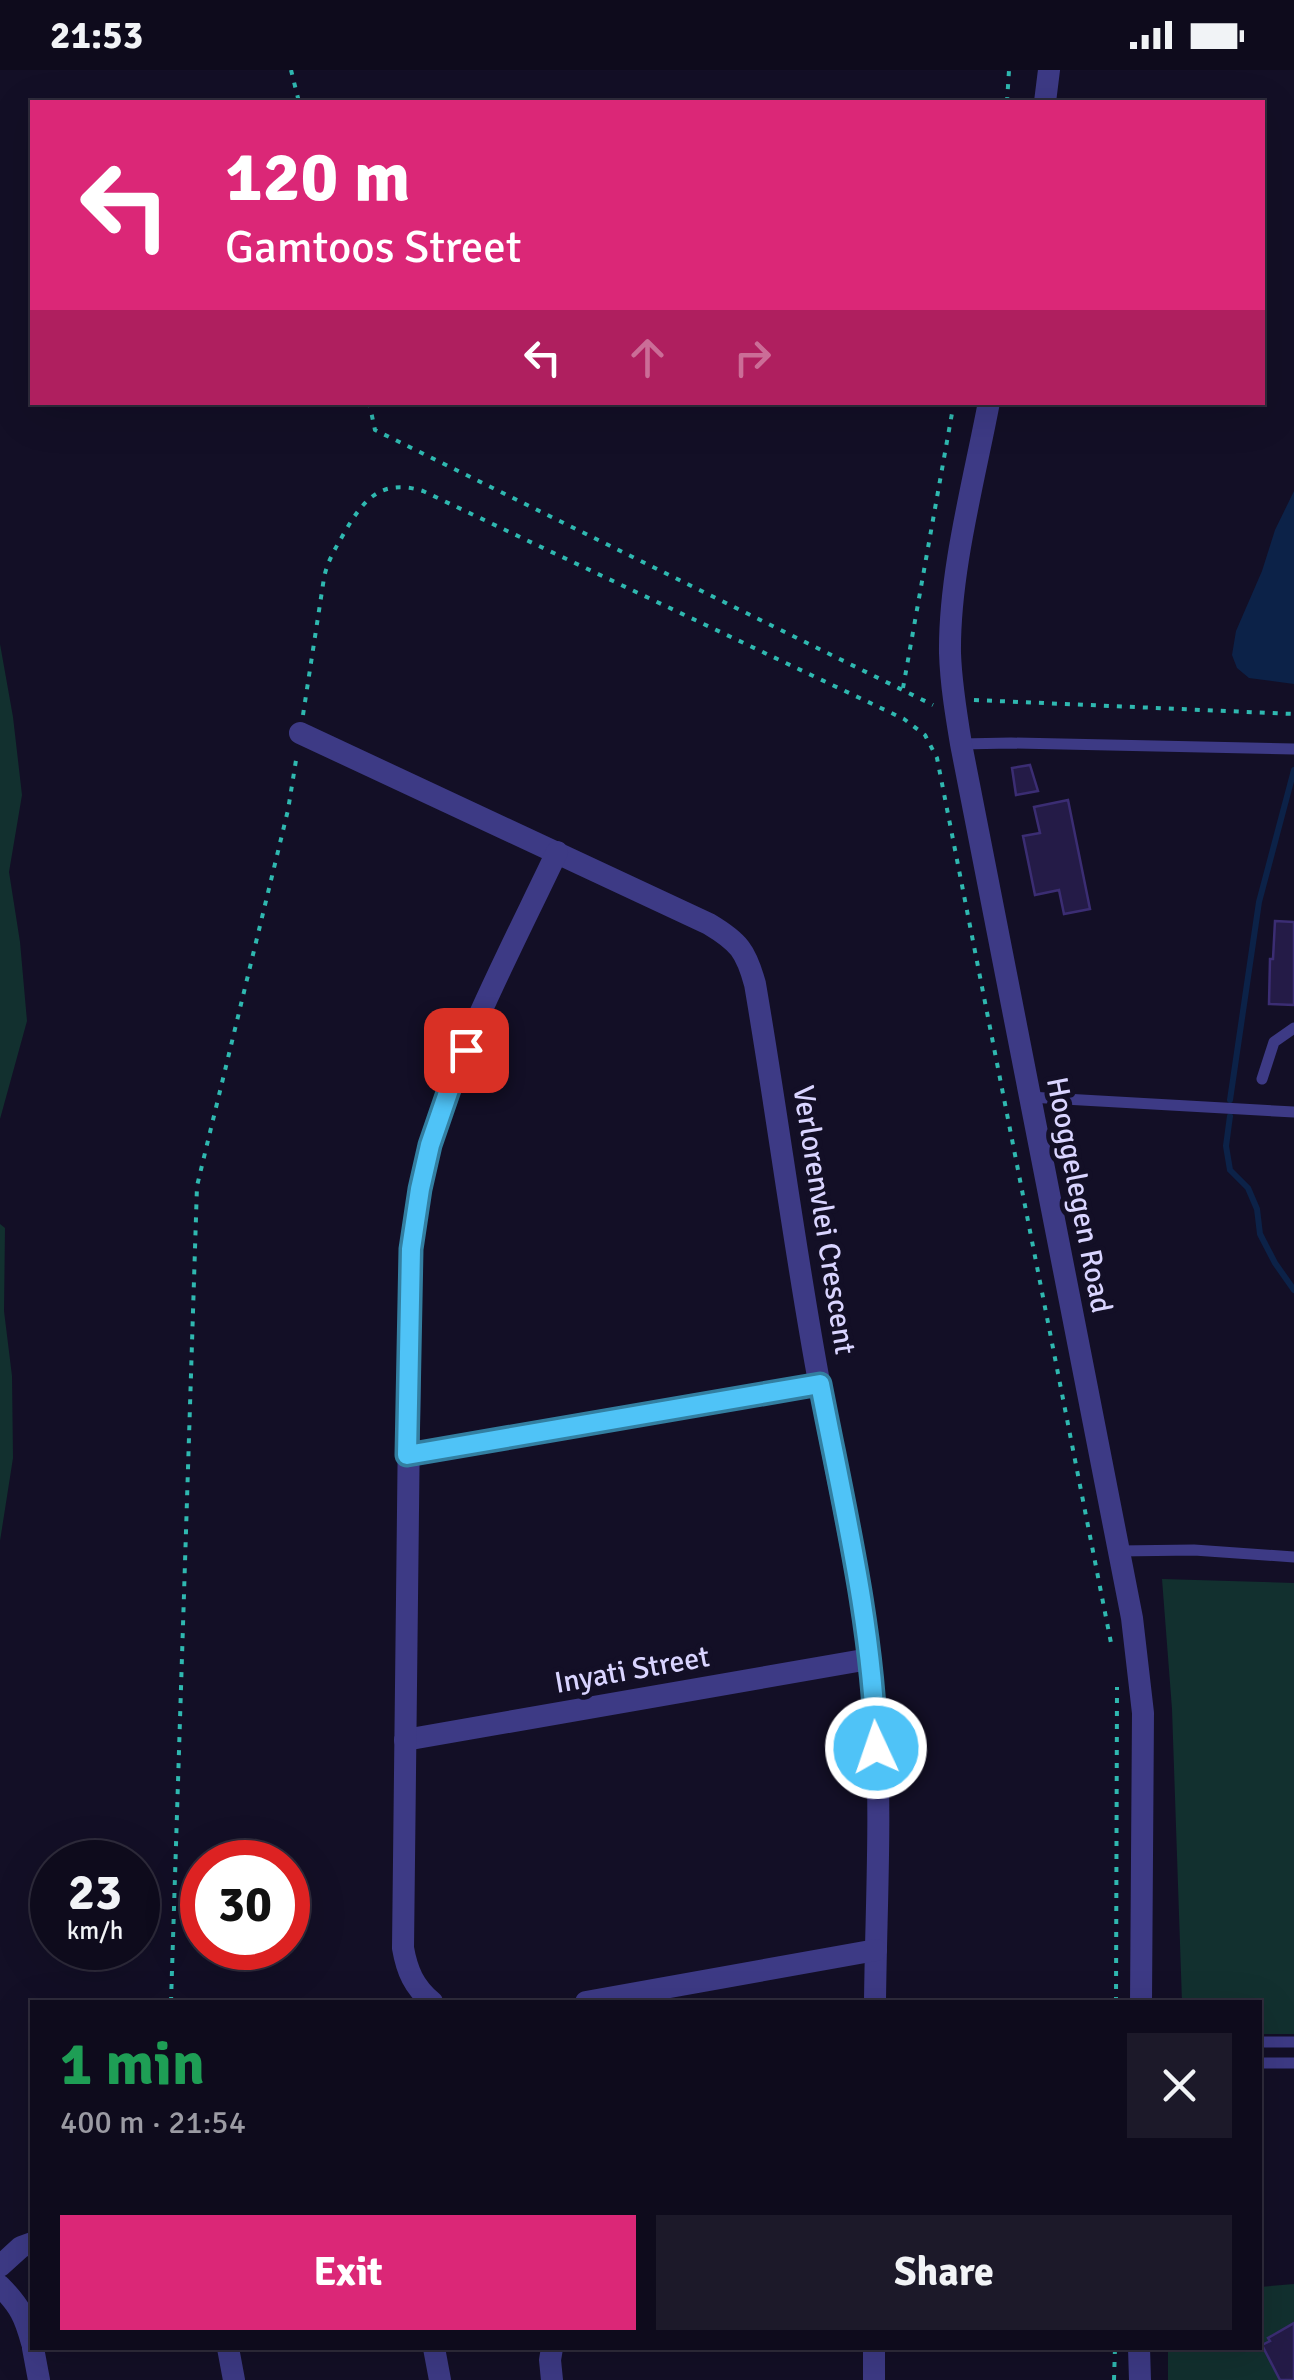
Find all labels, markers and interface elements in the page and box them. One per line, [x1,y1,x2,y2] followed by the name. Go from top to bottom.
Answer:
[50,12,143,59] text: 21:53
[225,134,410,220] text: 120 m
[60,140,190,270] icon: left
[225,220,522,275] text: Gamtoos Street
[515,330,570,385] icon: left
[620,330,675,385] icon: ahead
[725,330,780,385] icon: right
[424,1008,509,1093] pin
[439,1023,494,1078] icon: arrive
[1038,1074,1120,1316] street label: Hooggelegen Road
[784,1083,864,1357] street label: Verlorenvlei Crescent
[552,1638,712,1702] street label: Inyati Street
[824,1696,928,1800] position arrow
[180,1840,310,1970] speed limit sign: 30
[68,1862,122,1924] text: 23
[67,1915,123,1946] text: km/h
[60,2028,205,2102] text: 1 min
[1127,2033,1232,2138] button: close
[60,2103,246,2142] text: 400 m · 21:54
[60,2215,636,2330] button: Exit
[656,2215,1232,2330] button: Share

